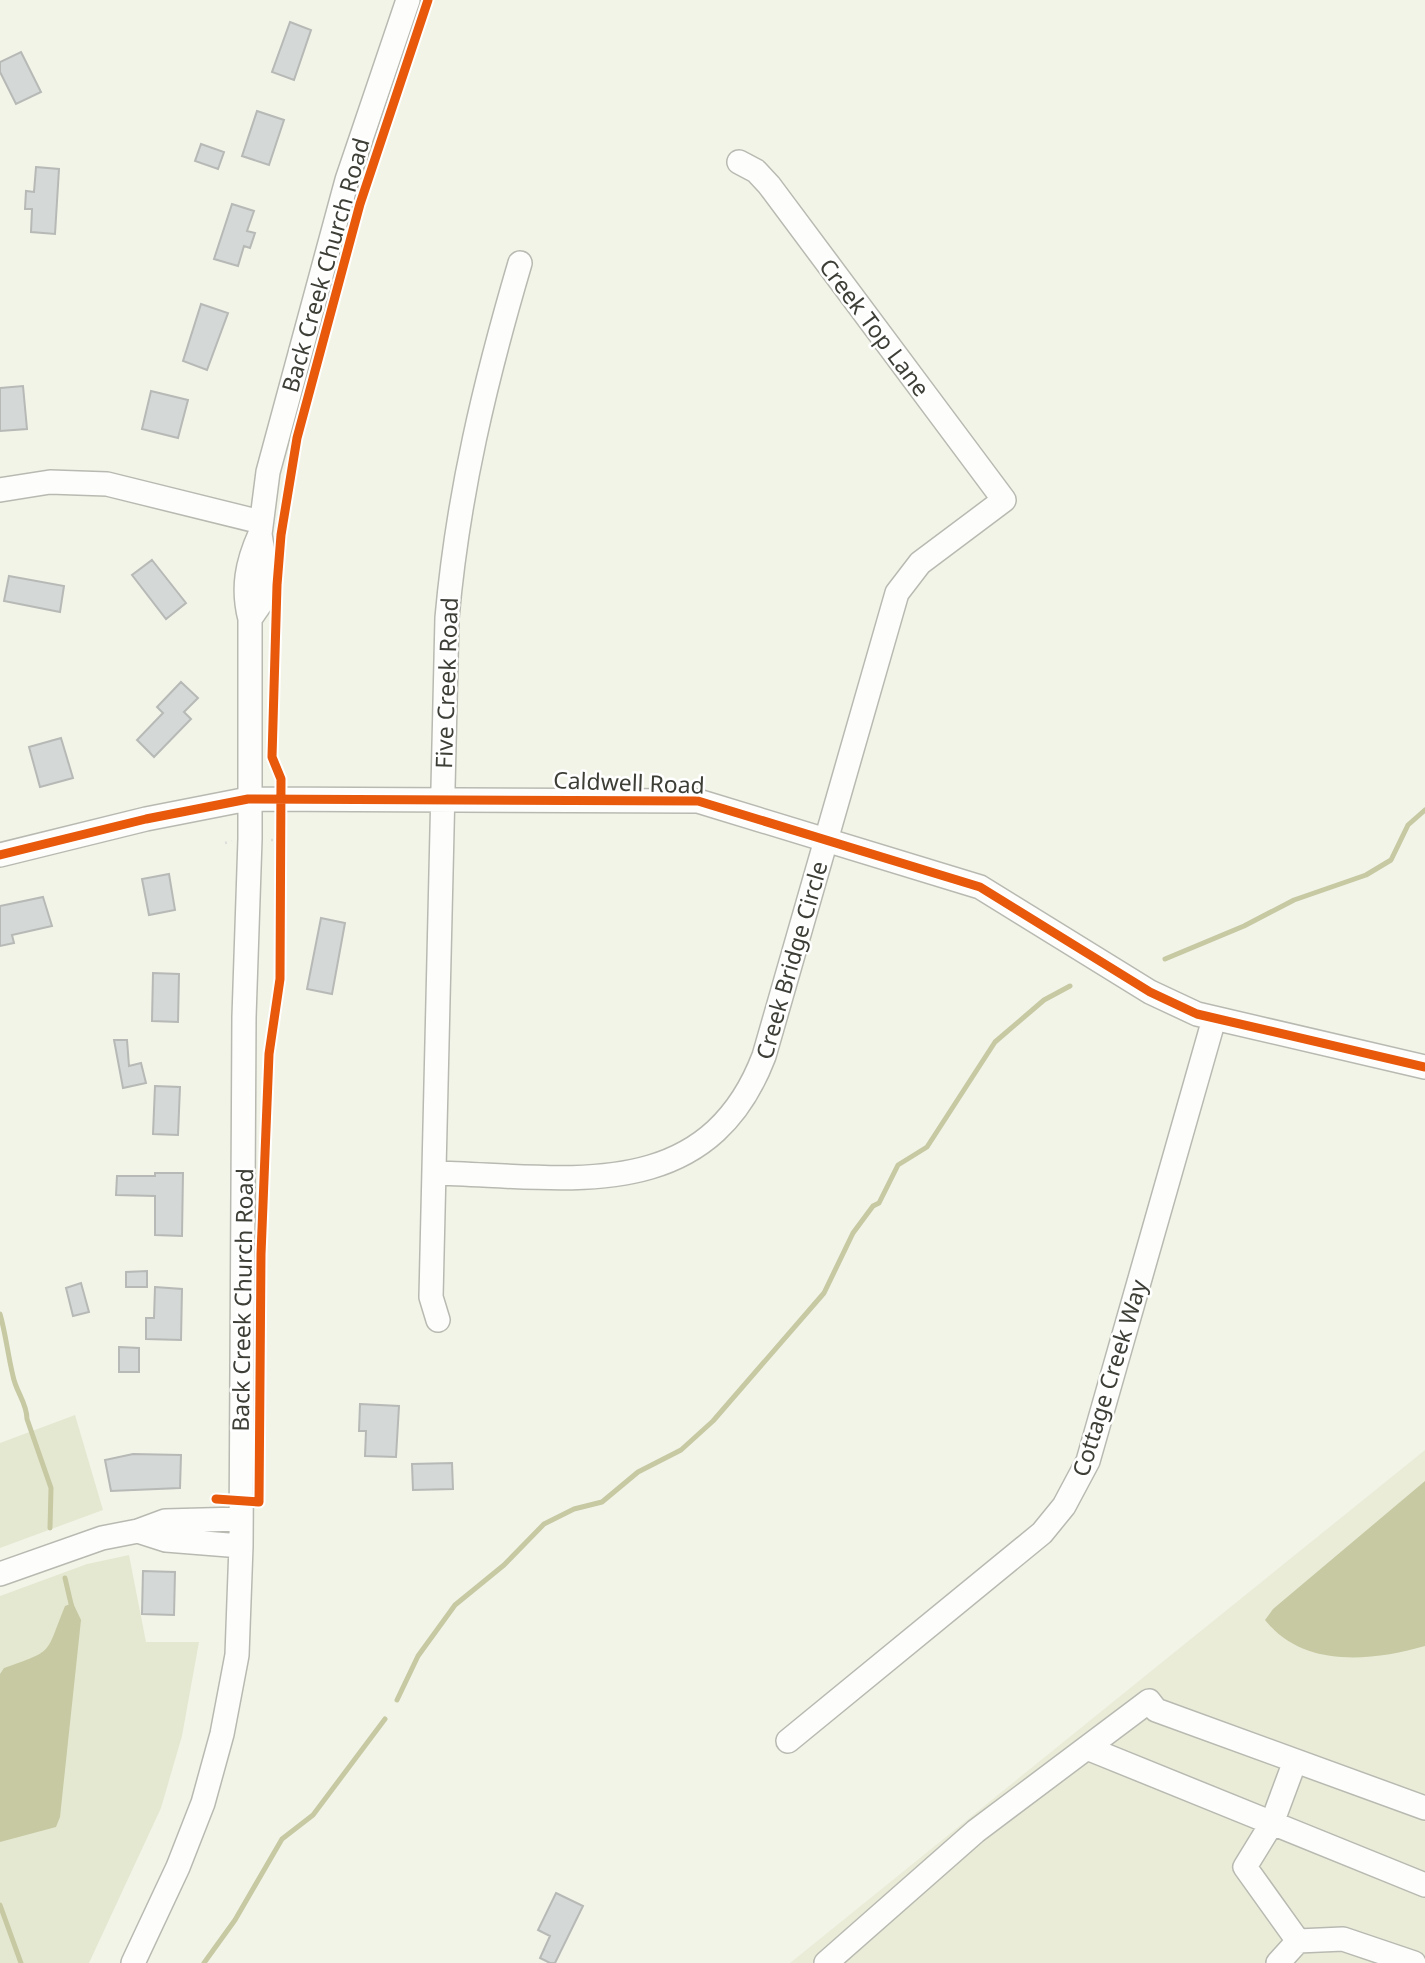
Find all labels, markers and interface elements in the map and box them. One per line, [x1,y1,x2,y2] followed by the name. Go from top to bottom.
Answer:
[273,134,377,396] street label: Back Creek Church Road
[813,251,937,403] street label: Creek Top Lane
[427,597,465,769] street label: Five Creek Road
[553,763,705,801] street label: Caldwell Road
[747,857,835,1063] street label: Creek Bridge Circle
[224,1168,260,1432] street label: Back Creek Church Road
[1064,1275,1154,1480] street label: Cottage Creek Way

